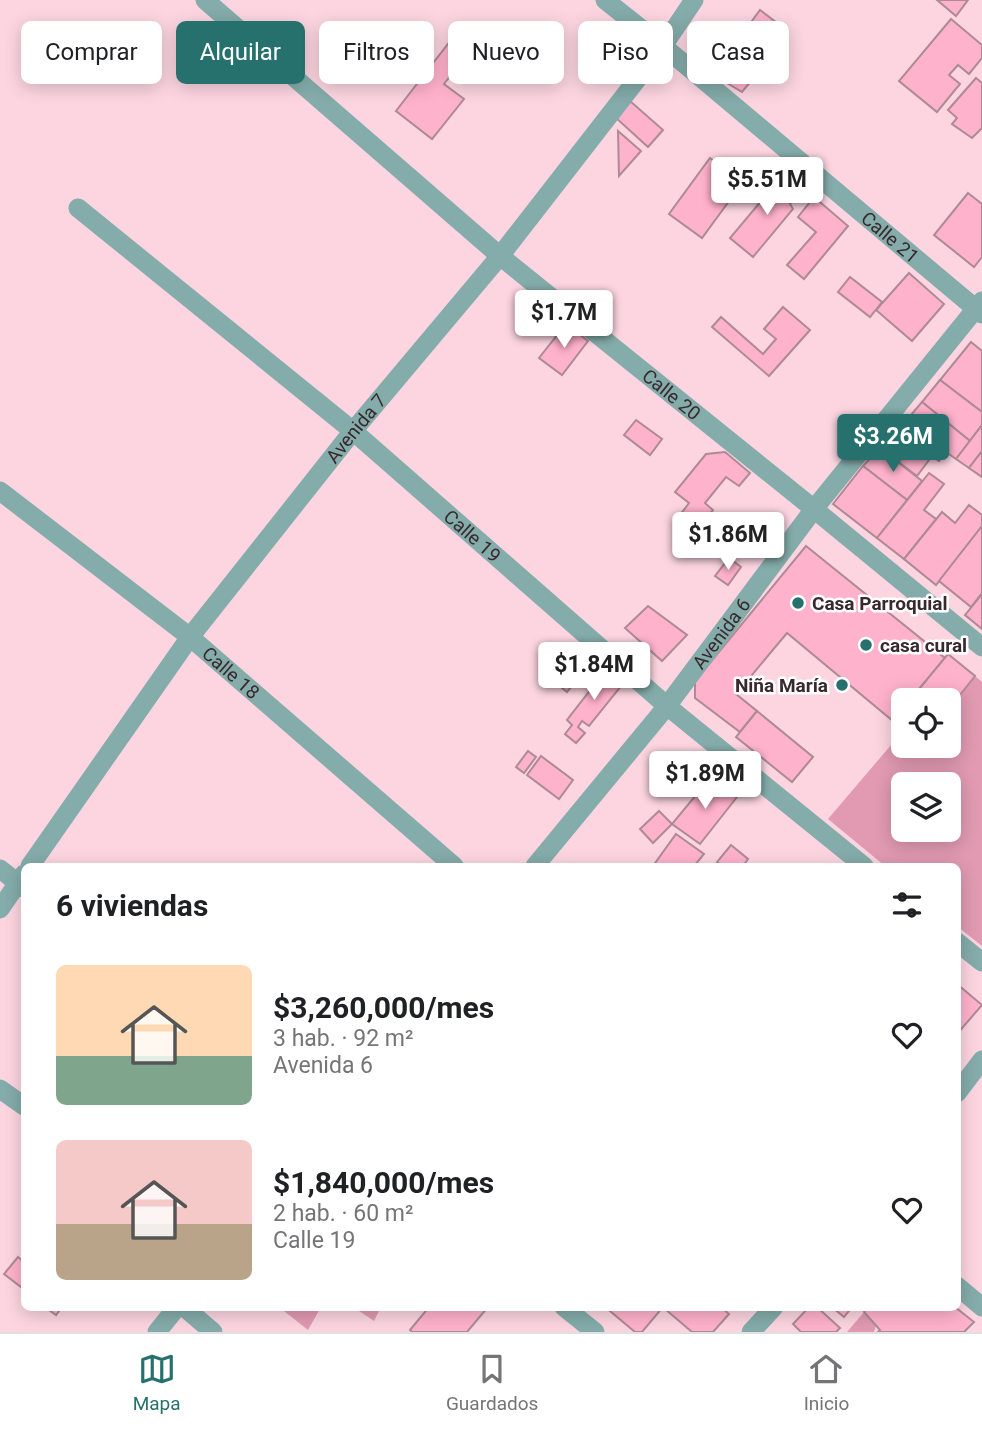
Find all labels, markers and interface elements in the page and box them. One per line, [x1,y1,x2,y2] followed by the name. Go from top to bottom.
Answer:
[21,21,162,84] chip: Comprar
[176,21,305,84] chip: Alquilar
[319,21,434,84] chip: Filtros
[448,21,564,84] chip: Nuevo
[578,21,673,84] chip: Piso
[687,21,789,84] chip: Casa
[710,158,824,217] pin: $5.51M
[727,166,807,193] text: $5.51M
[857,207,924,268] street label: Calle 21
[515,290,613,350] pin: $1.7M
[531,299,597,326] text: $1.7M
[638,364,705,425] street label: Calle 20
[321,389,391,468] street label: Avenida 7
[836,414,950,474] pin: $3.26M
[853,423,933,450] text: $3.26M
[439,505,505,567] street label: Calle 19
[671,512,785,572] pin: $1.86M
[688,521,768,548] text: $1.86M
[812,592,948,615] place label: Casa Parroquial
[688,594,756,674] street label: Avenida 6
[790,595,806,611] marker: Casa Parroquial
[880,634,967,657] place label: casa cural
[858,637,874,653] marker: casa cural
[197,642,264,704] street label: Calle 18
[537,642,651,702] pin: $1.84M
[554,651,634,678] text: $1.84M
[735,674,828,697] place label: Niña María
[834,677,850,693] marker: Niña María
[891,688,961,842] map controls
[891,688,961,758] button: locate
[648,752,762,811] pin: $1.89M
[665,760,745,787] text: $1.89M
[891,772,961,842] button: layers
[888,886,926,924] icon: filters
[56,888,208,923] text: 6 viviendas
[273,990,494,1025] text: $3,260,000/mes
[112,993,196,1077] icon: home
[888,1016,926,1054] icon: heart
[273,1025,413,1052] text: 3 hab. · 92 m²
[273,1052,373,1079] text: Avenida 6
[273,1165,494,1200] text: $1,840,000/mes
[112,1168,196,1252] icon: home
[888,1191,926,1229] icon: heart
[273,1200,413,1227] text: 2 hab. · 60 m²
[273,1227,355,1254] text: Calle 19
[133,1350,181,1415] tab: Mapa
[446,1350,538,1415] tab: Guardados
[804,1350,849,1415] tab: Inicio

